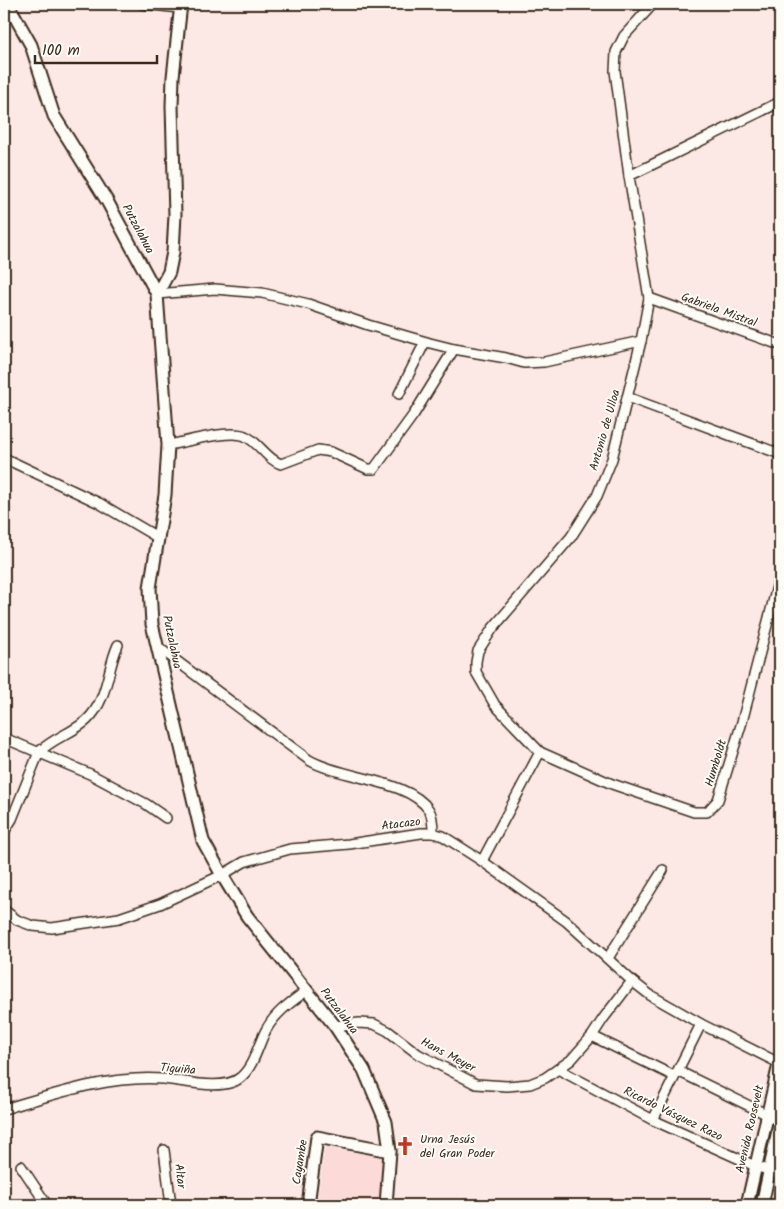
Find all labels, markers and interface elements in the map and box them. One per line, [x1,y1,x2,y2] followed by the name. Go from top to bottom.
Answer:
[35,32,158,64] scale bar
[42,39,80,63] text: 100 m
[117,201,159,258] street label: Putzalahua
[678,287,760,333] street label: Gabriela Mistral
[584,387,626,473] street label: Antonio de Ulloa
[157,613,187,671] street label: Putzalahua
[700,737,732,789] street label: Humboldt
[380,812,422,836] street label: Atacazo
[315,984,363,1039] street label: Putzalahua
[417,1033,480,1078] street label: Hans Meyer
[159,1058,197,1080] street label: Tiguiña
[620,1082,726,1146] street label: Ricardo Vásquez Razo
[731,1083,769,1175] street label: Avenida Roosevelt
[420,1130,496,1163] place label: Urna Jesús del Gran Poder
[394,1135,416,1157] church icon: Urna Jesús del Gran Poder
[287,1138,313,1186] street label: Cayambe
[169,1163,191,1190] street label: Altar

